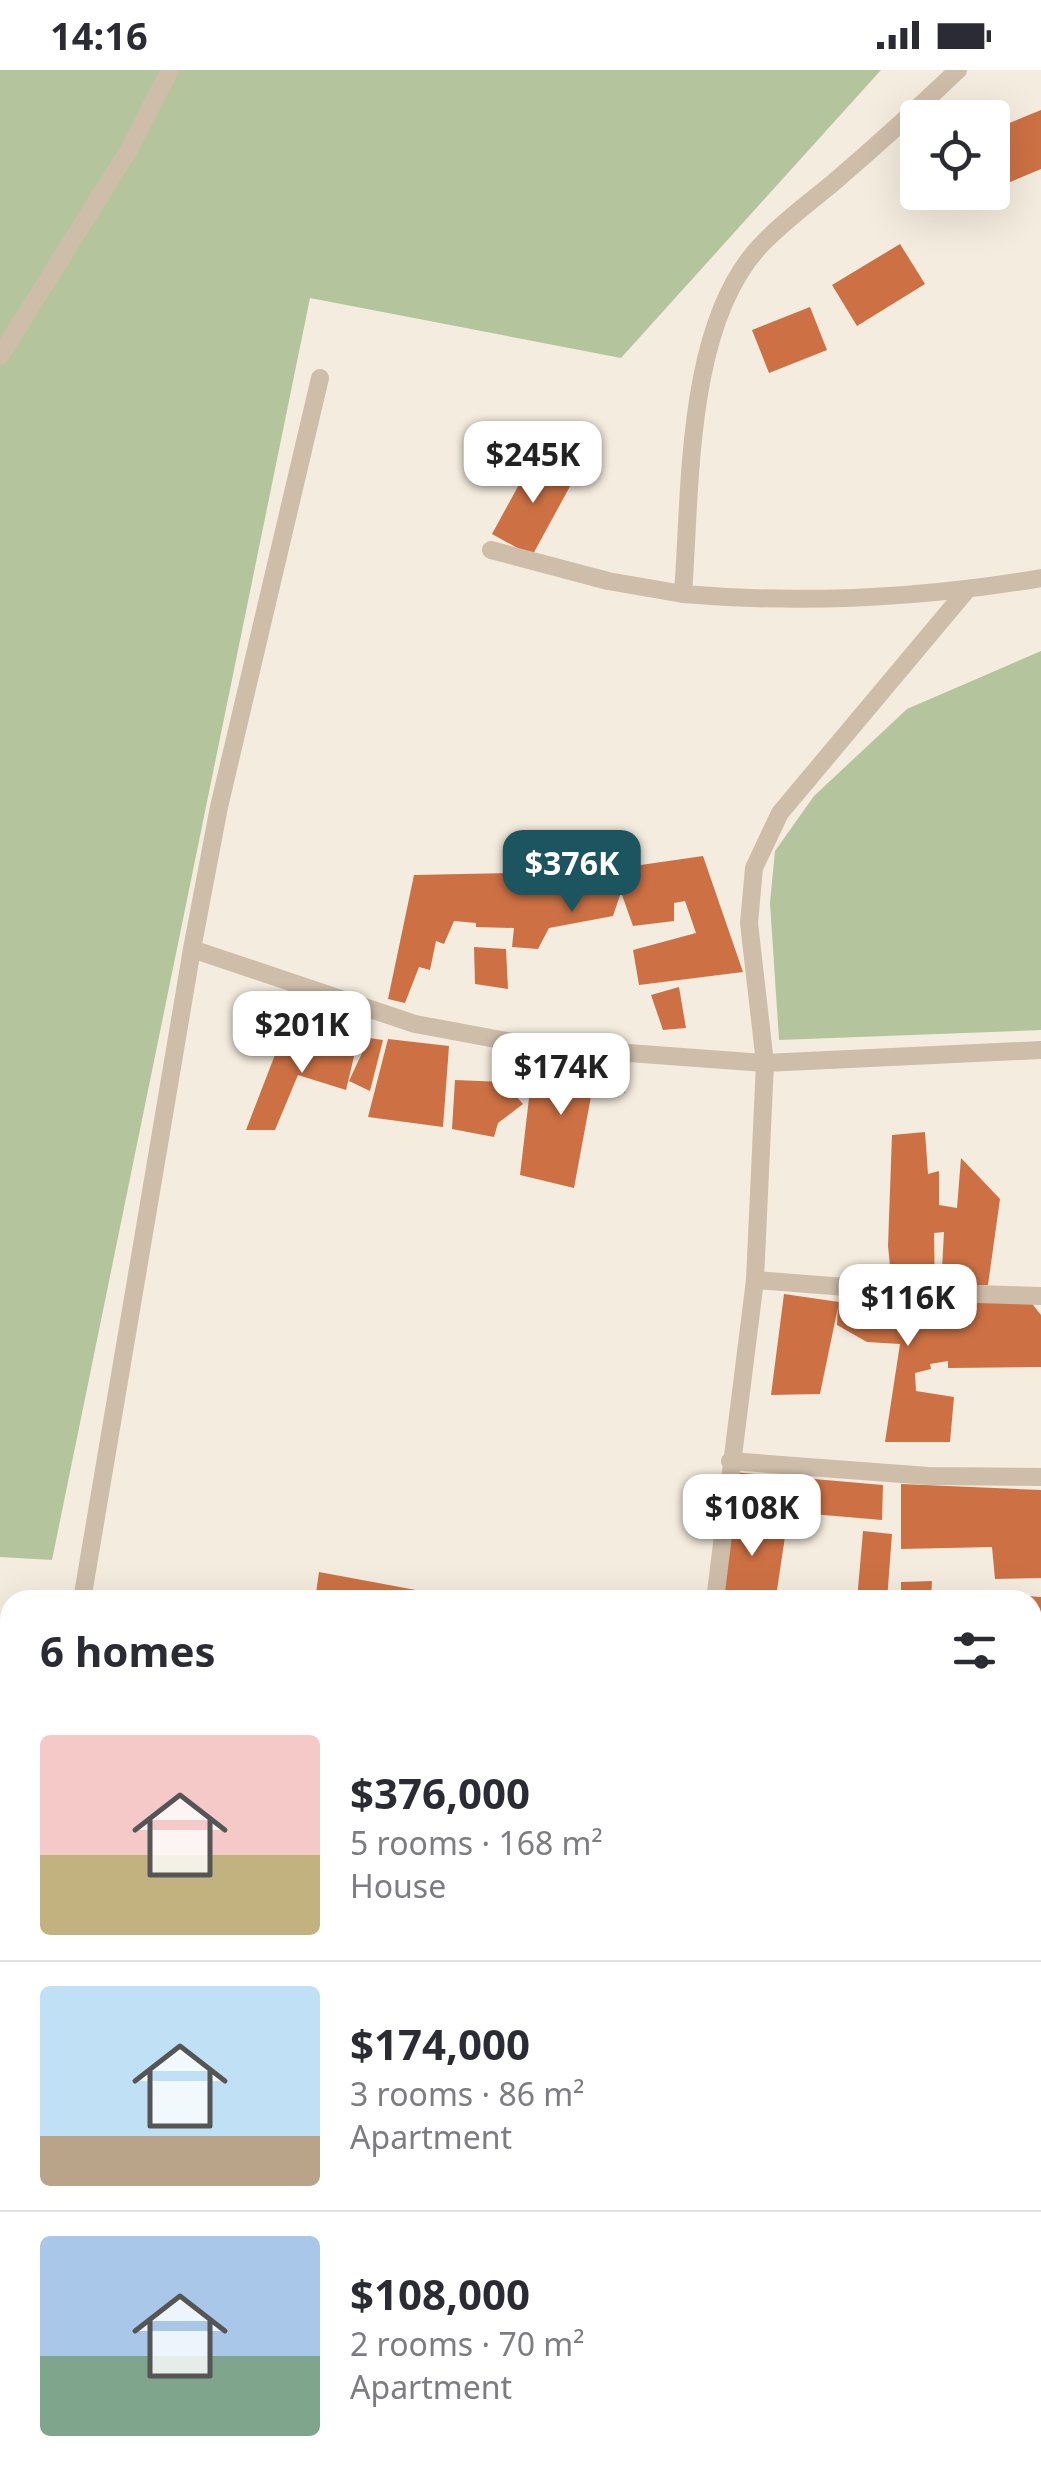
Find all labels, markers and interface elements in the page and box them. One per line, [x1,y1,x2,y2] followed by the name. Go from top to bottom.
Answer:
[50,9,148,61] text: 14:16
[900,100,1010,210] map controls
[900,100,1010,210] button: locate
[463,421,603,506] pin: $245K
[486,432,580,475] text: $245K
[502,830,642,915] pin: $376K
[525,841,619,884] text: $376K
[232,991,372,1076] pin: $201K
[255,1002,349,1045] text: $201K
[491,1033,631,1118] pin: $174K
[514,1044,608,1087] text: $174K
[838,1264,978,1349] pin: $116K
[861,1275,955,1318] text: $116K
[682,1474,822,1559] pin: $108K
[705,1485,799,1528] text: $108K
[40,1622,216,1679] text: 6 homes
[947,1623,1002,1678] icon: filters
[350,1764,530,1821] text: $376,000
[120,1775,240,1895] icon: home
[350,1821,603,1864] text: 5 rooms · 168 m²
[350,1864,446,1907] text: House
[350,2015,530,2072] text: $174,000
[120,2026,240,2146] icon: home
[350,2072,584,2115] text: 3 rooms · 86 m²
[350,2115,512,2158] text: Apartment
[350,2265,530,2322] text: $108,000
[120,2276,240,2396] icon: home
[350,2322,584,2365] text: 2 rooms · 70 m²
[350,2365,512,2408] text: Apartment

